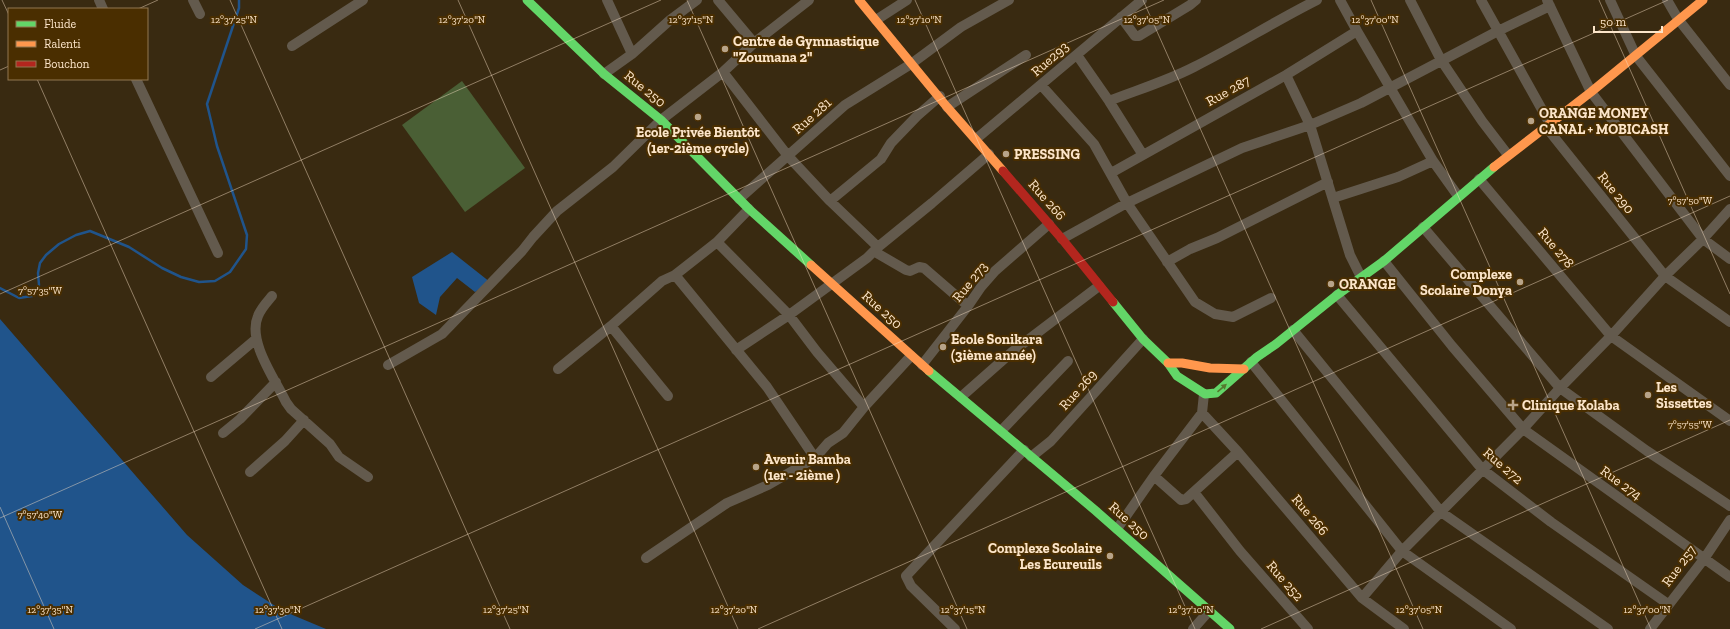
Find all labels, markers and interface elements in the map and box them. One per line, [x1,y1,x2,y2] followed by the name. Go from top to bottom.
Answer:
[8,8,148,80] legend
[1594,8,1662,34] scale bar
[211,14,258,26] text: 12°37'25"N
[439,14,486,26] text: 12°37'20"N
[669,14,714,26] text: 12°37'15"N
[896,14,942,26] text: 12°37'10"N
[1124,14,1171,26] text: 12°37'05"N
[1351,14,1399,26] text: 12°37'00"N
[1600,15,1627,29] text: 50 m
[44,17,77,31] text: Fluide
[733,33,879,66] place label: Centre de Gymnastique "Zoumana 2"
[44,37,81,51] text: Ralenti
[1028,38,1073,80] street label: Rue293
[720,44,730,54] marker: Centre de Gymnastique "Zoumana 2"
[44,57,90,71] text: Bouchon
[621,67,669,111] street label: Rue 250
[1203,72,1253,110] street label: Rue 287
[789,94,835,138] street label: Rue 281
[1539,105,1669,138] place label: ORANGE MONEY CANAL + MOBICASH
[693,112,703,122] marker: Ecole Privée Bientôt (1er-2ième cycle)
[1526,116,1536,126] marker: ORANGE MONEY CANAL + MOBICASH
[636,124,760,157] place label: Ecole Privée Bientôt (1er-2ième cycle)
[1014,146,1081,163] place label: PRESSING
[1001,149,1011,159] marker: PRESSING
[1594,169,1638,217] street label: Rue 290
[1025,176,1069,224] street label: Rue 266
[1668,195,1713,207] text: 7°57'50"W
[1534,224,1578,272] street label: Rue 278
[949,258,991,306] street label: Rue 273
[1420,266,1512,299] place label: Complexe Scolaire Donya
[1339,276,1396,293] place label: ORANGE
[1515,277,1525,287] marker: Complexe Scolaire Donya
[1326,279,1336,289] marker: ORANGE
[18,285,62,297] text: 7°57'35"W
[858,287,906,333] street label: Rue 250
[951,331,1042,364] place label: Ecole Sonikara (3ième année)
[938,342,948,352] marker: Ecole Sonikara (3ième année)
[1056,366,1100,414] street label: Rue 269
[1656,379,1713,412] place label: Les Sissettes
[1216,384,1227,393] one-way arrow
[1643,390,1653,400] marker: Les Sissettes
[1522,397,1619,414] place label: Clinique Kolaba
[1507,399,1519,411] marker: Clinique Kolaba
[1668,419,1713,431] text: 7°57'55"W
[1480,444,1526,488] street label: Rue 272
[764,451,851,484] place label: Avenir Bamba (1er - 2ième )
[751,462,761,472] marker: Avenir Bamba (1er - 2ième )
[1597,462,1645,504] street label: Rue 274
[1288,491,1332,539] street label: Rue 266
[1105,498,1153,544] street label: Rue 250
[18,509,63,521] text: 7°57'40"W
[988,540,1103,573] place label: Complexe Scolaire Les Ecureuils
[1658,542,1700,590] street label: Rue 257
[1105,551,1115,561] marker: Complexe Scolaire Les Ecureuils
[1263,557,1307,605] street label: Rue 252
[27,604,73,616] text: 12°37'35"N
[255,604,302,616] text: 12°37'30"N
[483,604,530,616] text: 12°37'25"N
[711,604,758,616] text: 12°37'20"N
[941,604,986,616] text: 12°37'15"N
[1168,604,1214,616] text: 12°37'10"N
[1396,604,1443,616] text: 12°37'05"N
[1623,604,1671,616] text: 12°37'00"N

